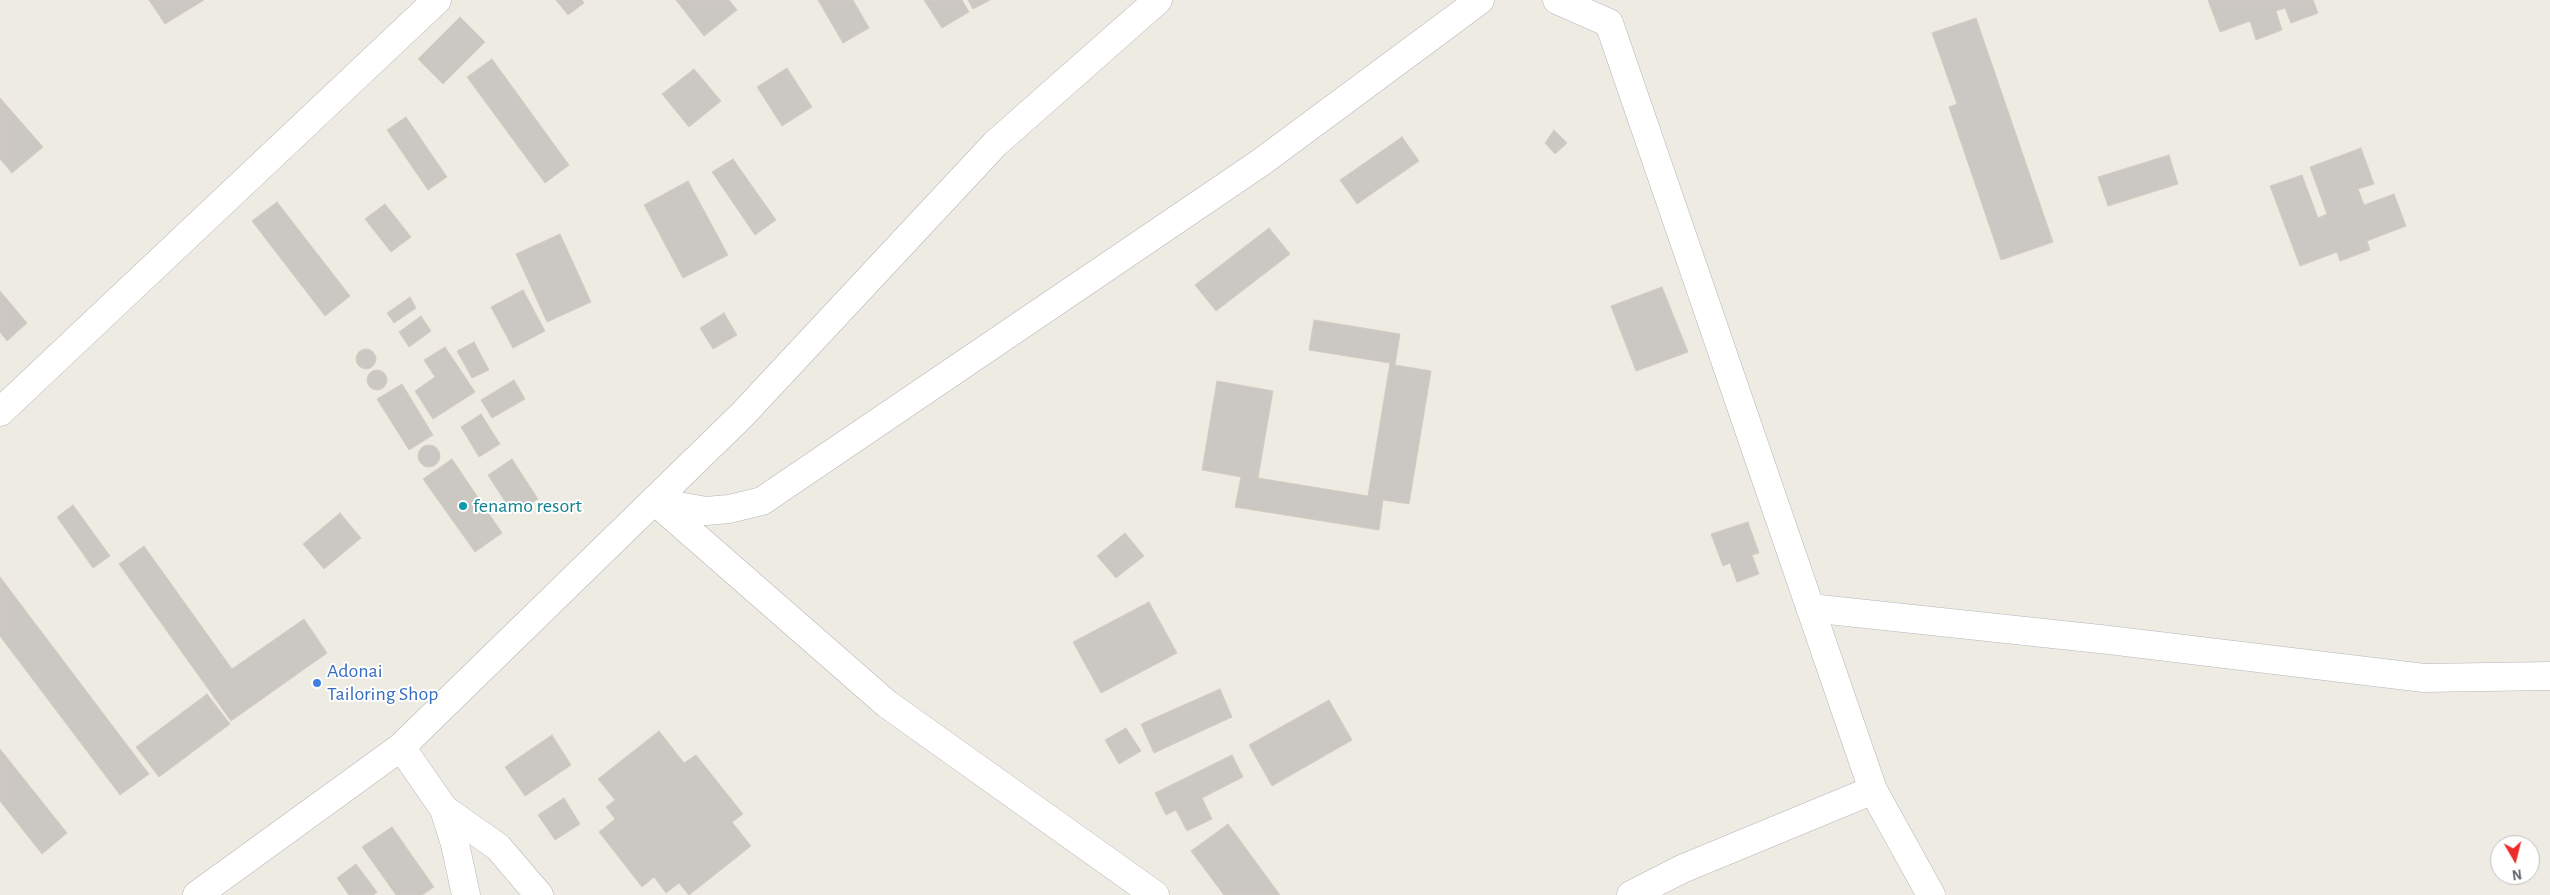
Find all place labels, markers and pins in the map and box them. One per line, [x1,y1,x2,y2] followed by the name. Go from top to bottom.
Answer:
[473,494,582,518] place label: fenamo resort
[457,500,469,512] marker: fenamo resort
[327,659,438,706] place label: Adonai Tailoring Shop
[311,677,323,689] marker: Adonai Tailoring Shop

